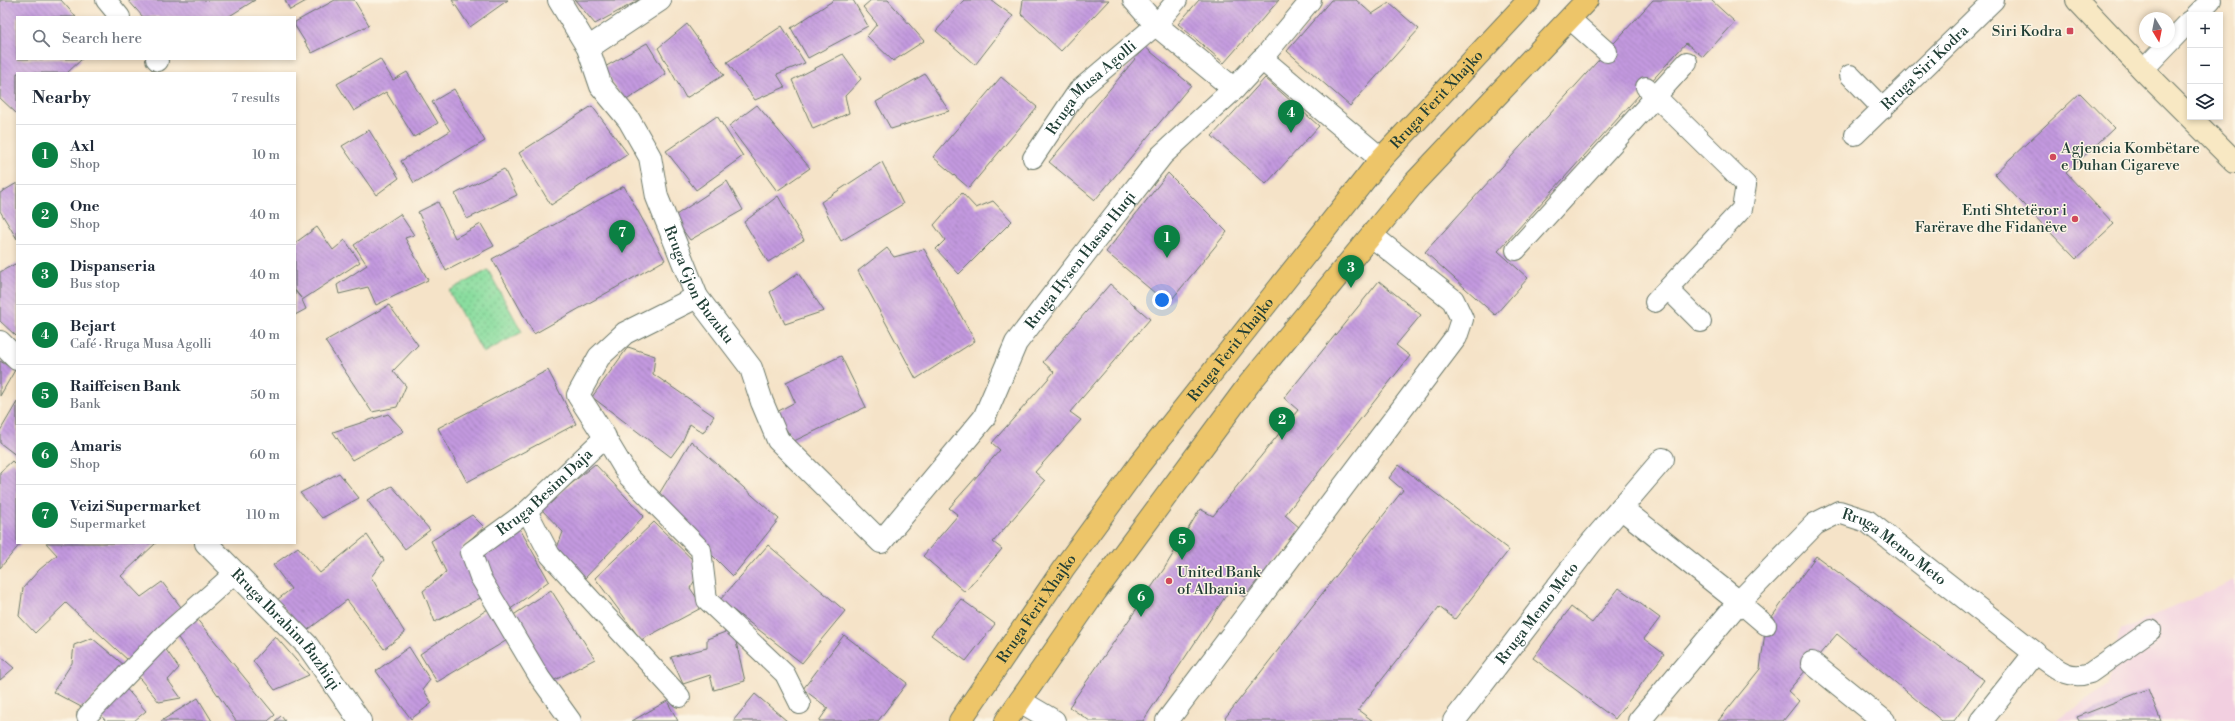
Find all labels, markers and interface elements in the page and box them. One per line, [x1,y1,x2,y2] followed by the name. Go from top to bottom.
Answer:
[2139,12,2175,48] north arrow
[2187,12,2223,120] map controls
[2187,12,2223,48] button: +
[16,16,296,60] search box
[1877,21,1973,114] street label: Rruga Siri Kodra
[1992,22,2062,41] place label: Siri Kodra
[2065,26,2075,36] marker: Siri Kodra
[30,27,52,49] icon: search
[62,29,142,48] text: Search here
[1042,37,1141,139] street label: Rruga Musa Agolli
[1386,46,1488,153] street label: Rruga Ferit Xhajko
[2187,48,2223,84] button: −
[2187,84,2223,120] button: layers
[32,87,91,109] text: Nearby
[231,90,280,106] text: 7 results
[1278,100,1304,133] pin: 4
[70,137,94,156] text: Axl
[2060,139,2200,175] place label: Agjencia Kombëtare e Duhan Cigareve
[42,147,48,163] text: 1
[252,147,280,163] text: 10 m
[2048,152,2058,162] marker: Agjencia Kombëtare e Duhan Cigareve
[70,156,100,172] text: Shop
[1021,187,1140,333] street label: Rruga Hysen Hasan Huqi
[70,197,100,216] text: One
[1915,201,2067,237] place label: Enti Shtetëror i Farërave dhe Fidanëve
[41,207,49,223] text: 2
[250,207,280,223] text: 40 m
[2070,214,2080,224] marker: Enti Shtetëror i Farërave dhe Fidanëve
[70,216,100,232] text: Shop
[609,220,635,253] pin: 7
[659,223,738,348] street label: Rruga Gjon Buzuku
[1154,225,1180,258] pin: 1
[1338,255,1364,288] pin: 3
[70,257,155,276] text: Dispanseria
[41,267,49,283] text: 3
[250,267,280,283] text: 40 m
[70,276,120,292] text: Bus stop
[1152,290,1172,310] your location
[1184,293,1278,406] street label: Rruga Ferit Xhajko
[70,317,115,336] text: Bejart
[41,327,49,343] text: 4
[250,327,280,343] text: 40 m
[70,336,212,352] text: Café · Rruga Musa Agolli
[70,377,181,396] text: Raiffeisen Bank
[41,387,49,403] text: 5
[250,387,280,403] text: 50 m
[70,396,100,412] text: Bank
[1269,407,1295,440] pin: 2
[70,437,122,456] text: Amaris
[493,445,597,540] street label: Rruga Besim Daja
[41,447,49,463] text: 6
[249,447,280,463] text: 60 m
[70,456,100,472] text: Shop
[70,497,201,516] text: Veizi Supermarket
[1839,505,1950,590] street label: Rruga Memo Meto
[41,507,49,523] text: 7
[246,507,280,523] text: 110 m
[70,516,146,532] text: Supermarket
[1169,527,1195,560] pin: 5
[993,550,1081,667] street label: Rruga Ferit Xhajko
[1492,559,1583,669] street label: Rruga Memo Meto
[1177,563,1262,599] place label: United Bank of Albania
[227,565,345,694] street label: Rruga Ibrahim Buzhiqi
[1164,576,1174,586] marker: United Bank of Albania
[1128,584,1154,617] pin: 6

